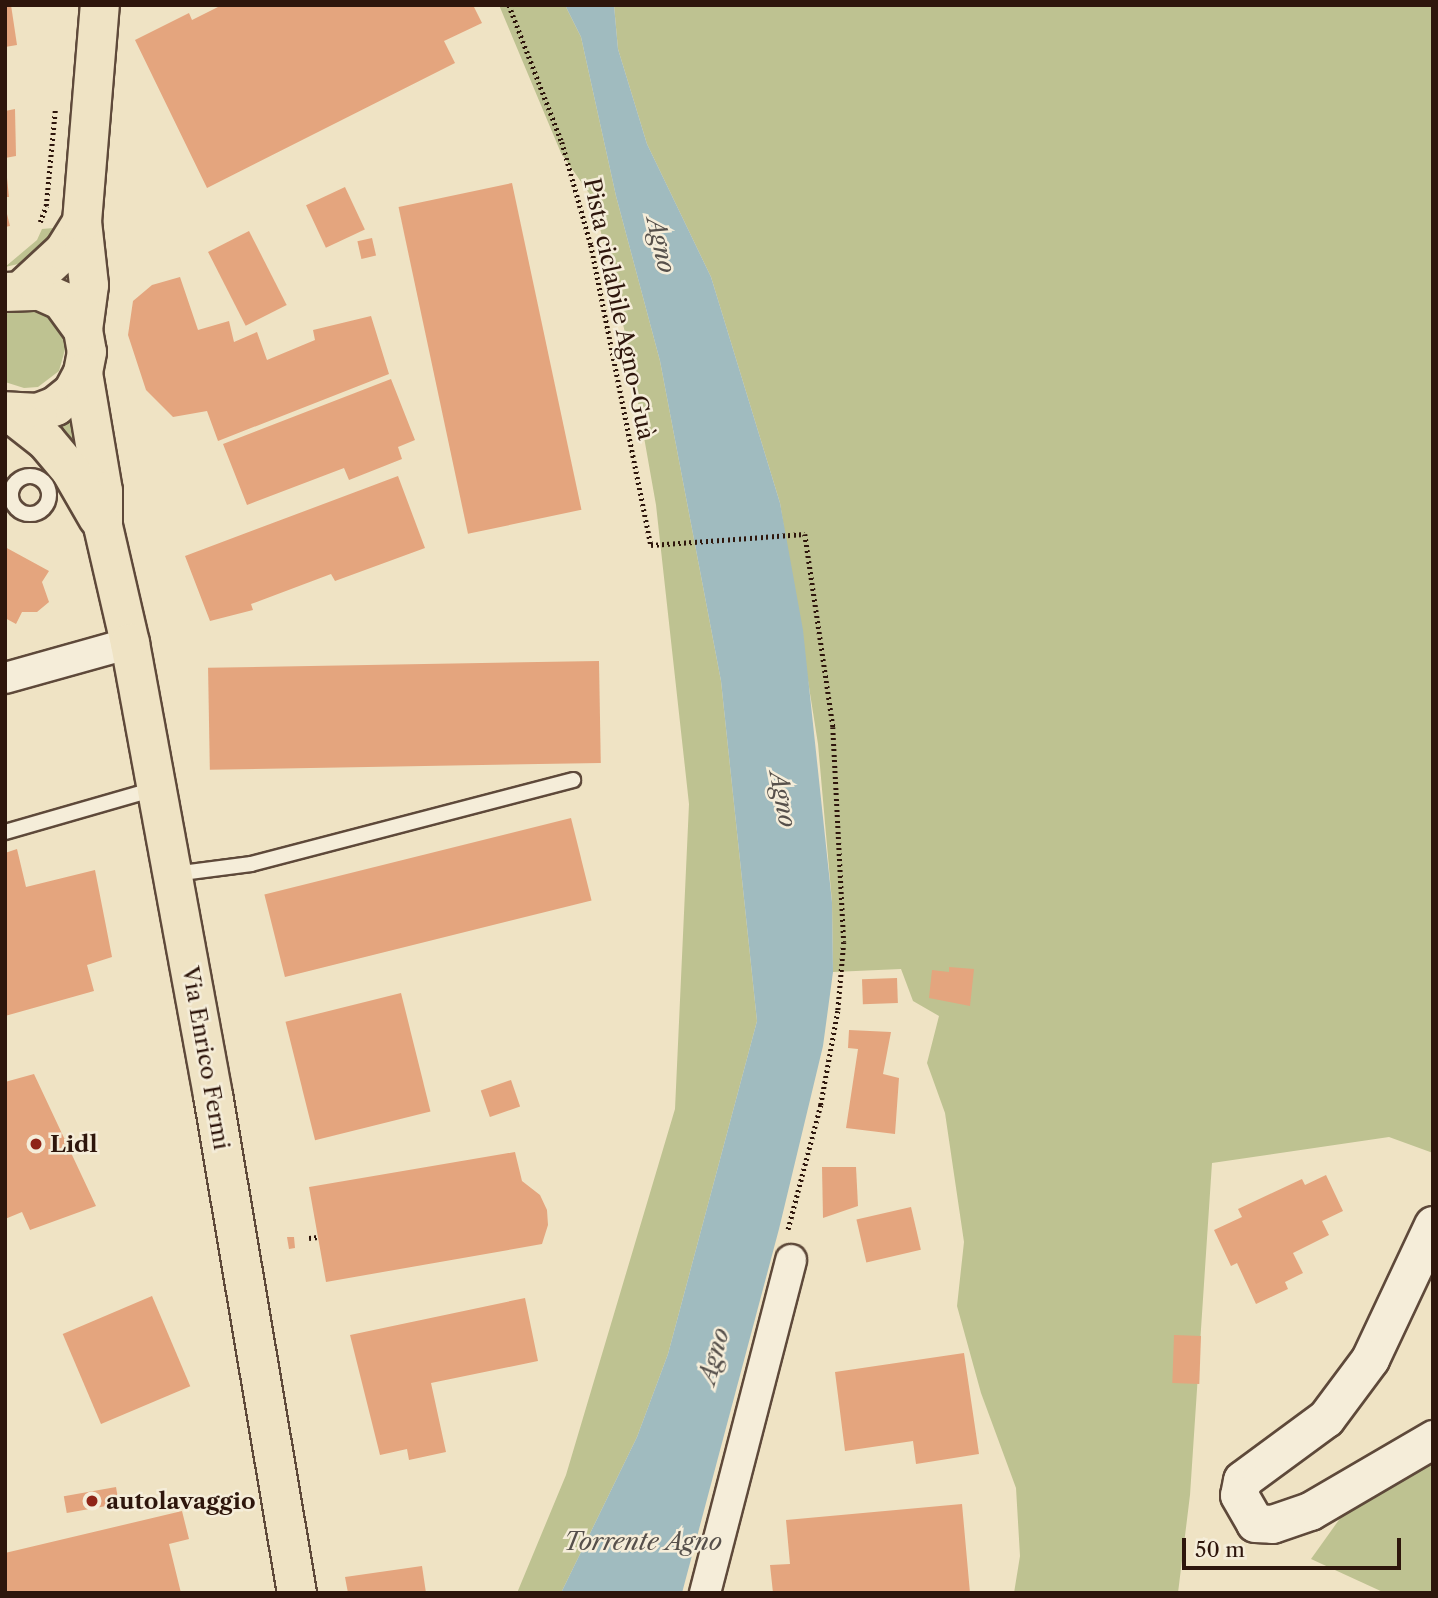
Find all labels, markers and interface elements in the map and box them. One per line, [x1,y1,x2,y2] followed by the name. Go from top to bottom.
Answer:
[578,175,660,443] street label: Pista ciclabile Agno-Guà
[641,214,681,276] water label: Agno
[763,768,803,830] water label: Agno
[176,964,236,1152] street label: Via Enrico Fermi
[50,1130,98,1158] place label: Lidl
[28,1136,44,1152] marker: Lidl
[693,1325,735,1387] water label: Agno
[106,1487,256,1515] place label: autolavaggio
[84,1493,100,1509] marker: autolavaggio
[1186,1524,1405,1568] scale bar
[564,1528,722,1556] water label: Torrente Agno
[1195,1537,1245,1562] text: 50 m

